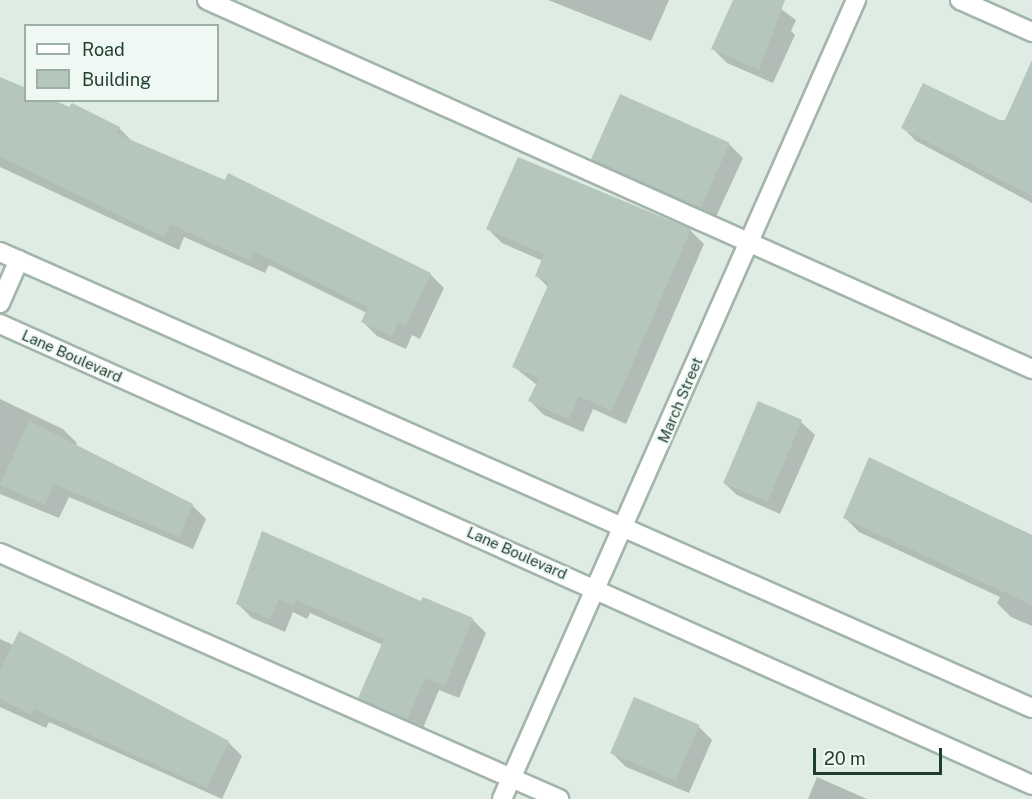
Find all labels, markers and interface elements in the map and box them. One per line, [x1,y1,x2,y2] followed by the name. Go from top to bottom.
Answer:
[24,24,219,102] legend
[82,39,125,60] text: Road
[82,69,151,90] text: Building
[19,326,125,386] street label: Lane Boulevard
[654,354,706,446] street label: March Street
[464,523,570,583] street label: Lane Boulevard
[816,736,945,774] scale bar
[824,748,866,769] text: 20 m

